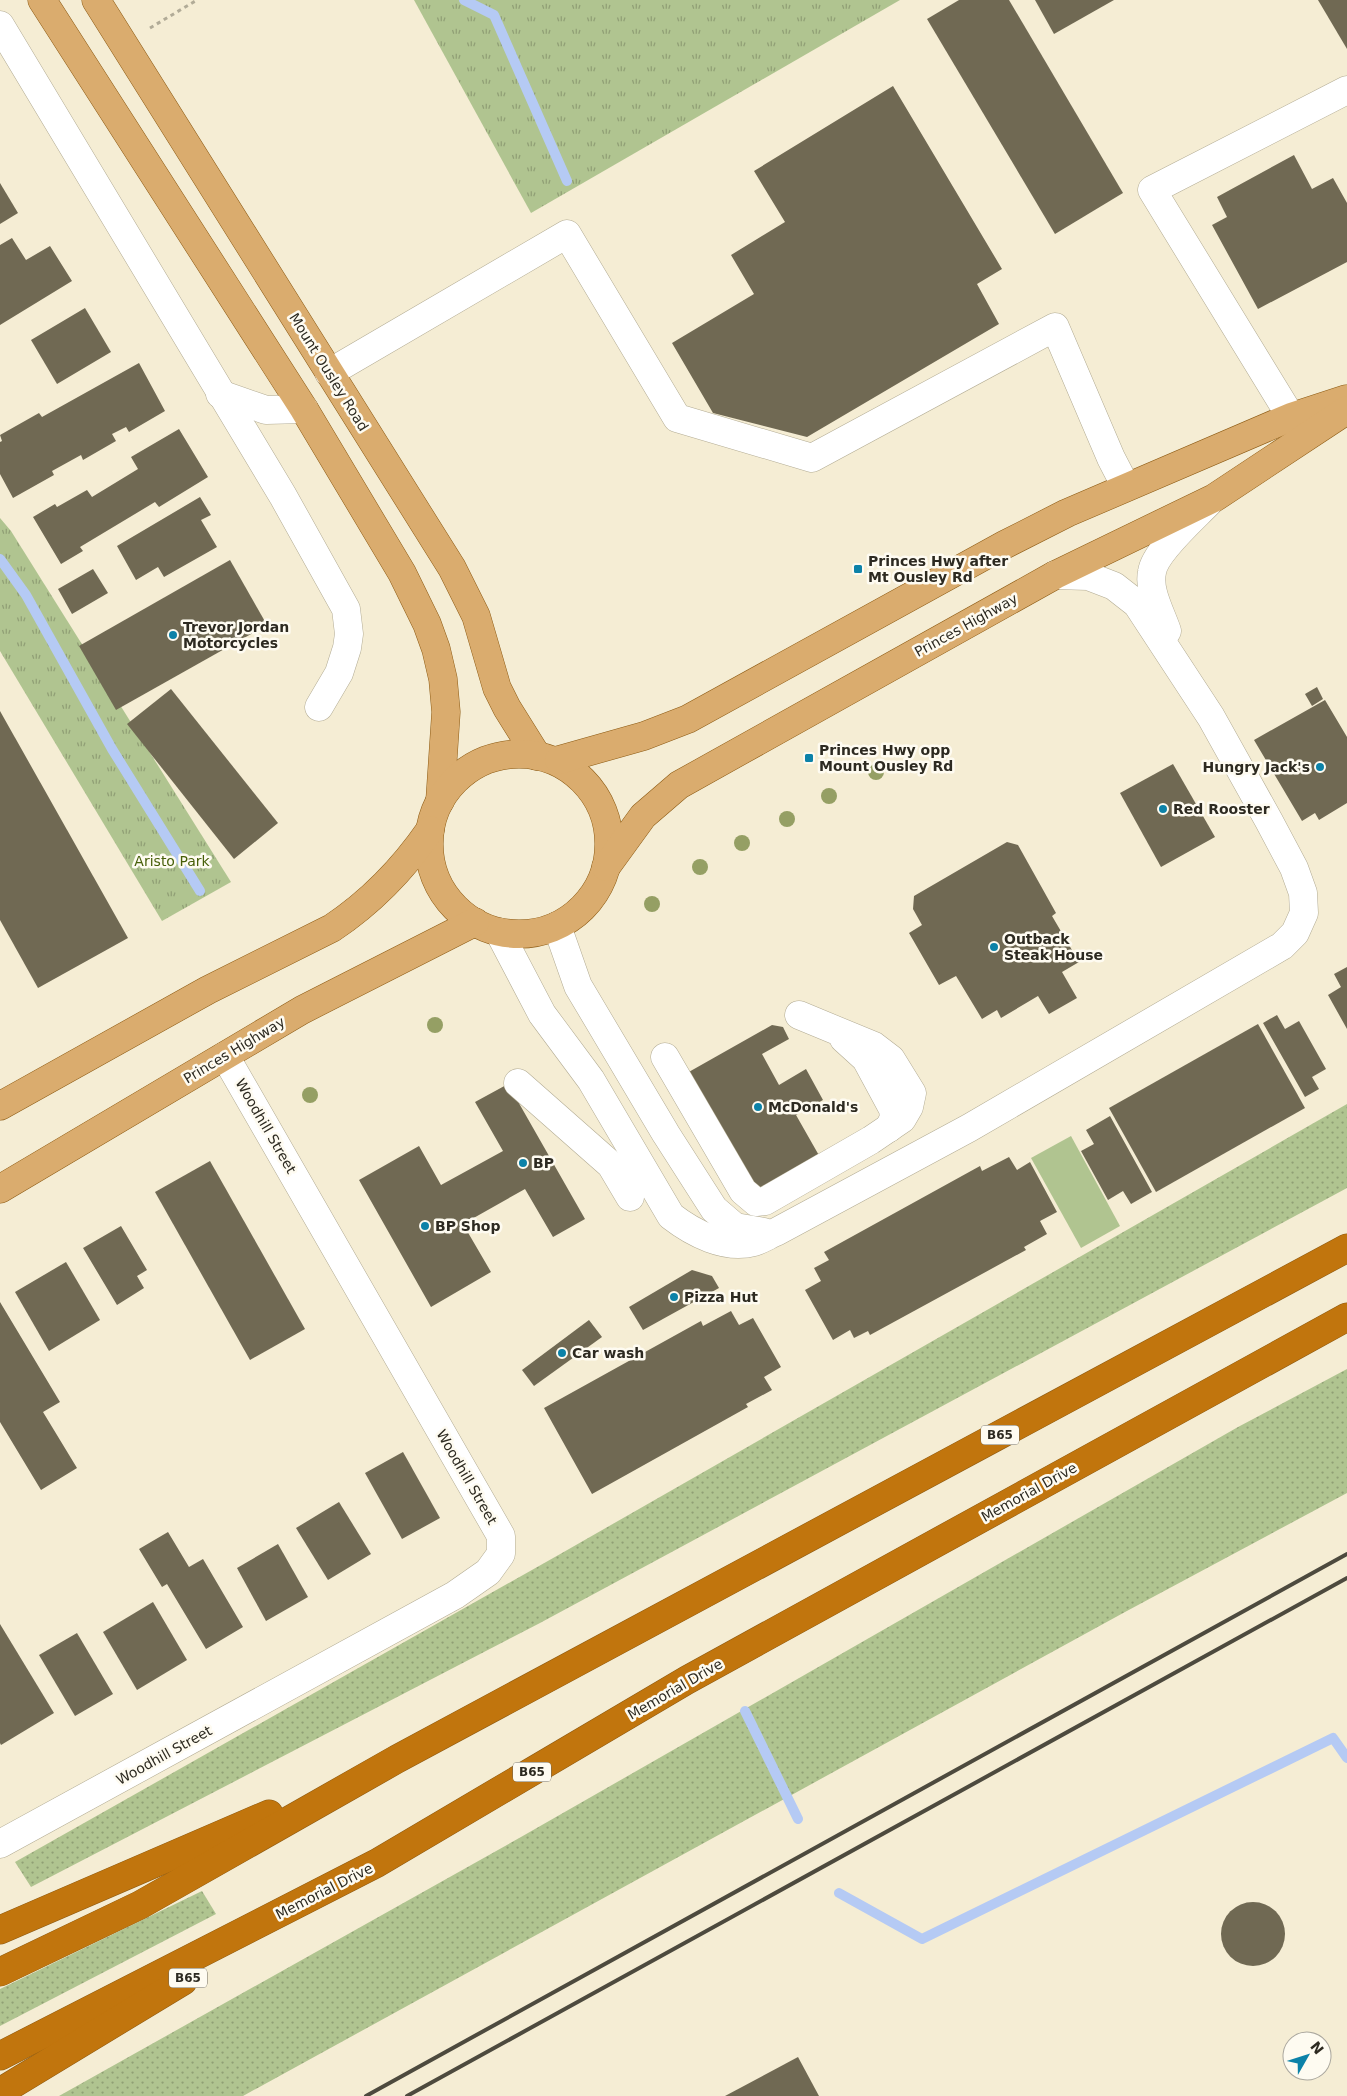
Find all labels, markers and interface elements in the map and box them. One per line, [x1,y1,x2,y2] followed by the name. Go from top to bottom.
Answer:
[286,310,372,434] street label: Mount Ousley Road
[868,553,1008,585] place label: Princes Hwy after Mt Ousley Rd
[852,563,864,575] marker: Princes Hwy after Mt Ousley Rd
[912,590,1020,660] street label: Princes Highway
[183,619,289,651] place label: Trevor Jordan Motorcycles
[167,629,179,641] marker: Trevor Jordan Motorcycles
[819,742,953,774] place label: Princes Hwy opp Mount Ousley Rd
[803,752,815,764] marker: Princes Hwy opp Mount Ousley Rd
[1203,759,1310,775] place label: Hungry Jack's
[1314,761,1326,773] marker: Hungry Jack's
[1173,801,1270,817] place label: Red Rooster
[1157,803,1169,815] marker: Red Rooster
[134,853,211,869] park label: Aristo Park
[1004,931,1103,963] place label: Outback Steak House
[988,941,1000,953] marker: Outback Steak House
[180,1013,288,1087] street label: Princes Highway
[232,1076,300,1177] street label: Woodhill Street
[768,1099,858,1115] place label: McDonald's
[752,1101,764,1113] marker: McDonald's
[533,1155,554,1171] place label: BP
[517,1157,529,1169] marker: BP
[435,1218,501,1234] place label: BP Shop
[419,1220,431,1232] marker: BP Shop
[684,1289,758,1305] place label: Pizza Hut
[668,1291,680,1303] marker: Pizza Hut
[572,1345,644,1361] place label: Car wash
[556,1347,568,1359] marker: Car wash
[981,1426,1019,1444] road number: B65
[433,1427,501,1528] street label: Woodhill Street
[978,1459,1080,1525] street label: Memorial Drive
[625,1655,725,1723] street label: Memorial Drive
[114,1722,215,1788] street label: Woodhill Street
[513,1762,551,1781] road number: B65
[273,1860,375,1922] street label: Memorial Drive
[169,1969,207,1988] road number: B65
[1282,2031,1332,2081] north arrow
[1307,2038,1327,2057] text: N

